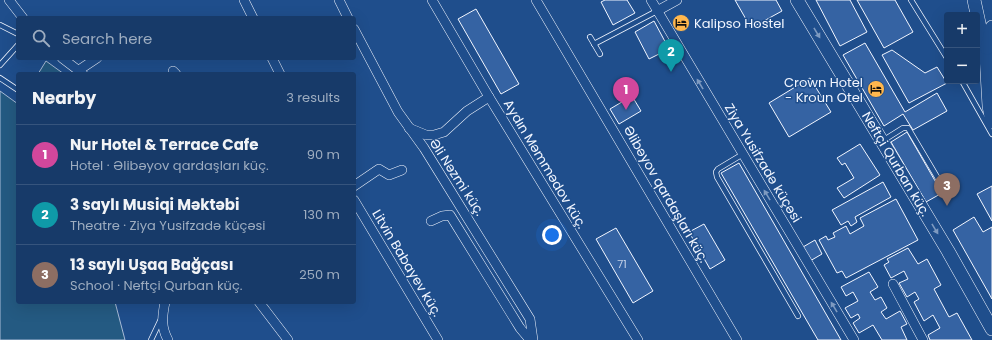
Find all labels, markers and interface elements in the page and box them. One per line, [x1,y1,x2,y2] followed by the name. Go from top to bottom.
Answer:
[944,12,980,84] map controls
[944,12,980,48] button: +
[671,13,691,33] hotel icon: Kalipso Hostel
[694,14,784,33] place label: Kalipso Hostel
[16,16,356,60] search box
[30,27,52,49] icon: search
[814,27,821,39] one-way arrow
[62,28,152,49] text: Search here
[658,39,684,72] pin: 2
[944,48,980,84] button: −
[784,73,863,107] place label: Crown Hotel - Kroun Otel
[613,77,639,110] pin: 1
[697,78,704,90] one-way arrow
[866,79,886,99] hotel icon: Crown Hotel - Kroun Otel
[32,86,96,110] text: Nearby
[286,88,340,107] text: 3 results
[499,96,591,232] street label: Aydın Məmmədov küç.
[720,100,806,226] street label: Ziya Yusifzadə küçəsi
[857,108,935,220] street label: Neftçi Qurban küç.
[619,122,713,266] street label: Əlibəyov qardaşları küç.
[70,134,258,155] text: Nur Hotel & Terrace Cafe
[425,135,489,220] street label: Əli Nəzmi küç.
[43,145,47,164] text: 1
[307,145,340,164] text: 90 m
[70,156,269,175] text: Hotel · Əlibəyov qardaşları küç.
[934,173,960,206] pin: 3
[764,189,771,201] one-way arrow
[70,194,239,215] text: 3 saylı Musiqi Məktəbi
[41,205,49,224] text: 2
[303,205,340,224] text: 130 m
[367,206,447,320] street label: Litvin Babayev küç.
[70,216,266,235] text: Theatre · Ziya Yusifzadə küçəsi
[931,223,938,235] one-way arrow
[542,225,562,245] your location
[70,254,234,275] text: 13 saylı Uşaq Bağçası
[617,256,627,272] house number: 71
[41,265,49,284] text: 3
[299,265,340,284] text: 250 m
[70,276,243,295] text: School · Neftçi Qurban küç.
[830,302,838,312] one-way arrow

